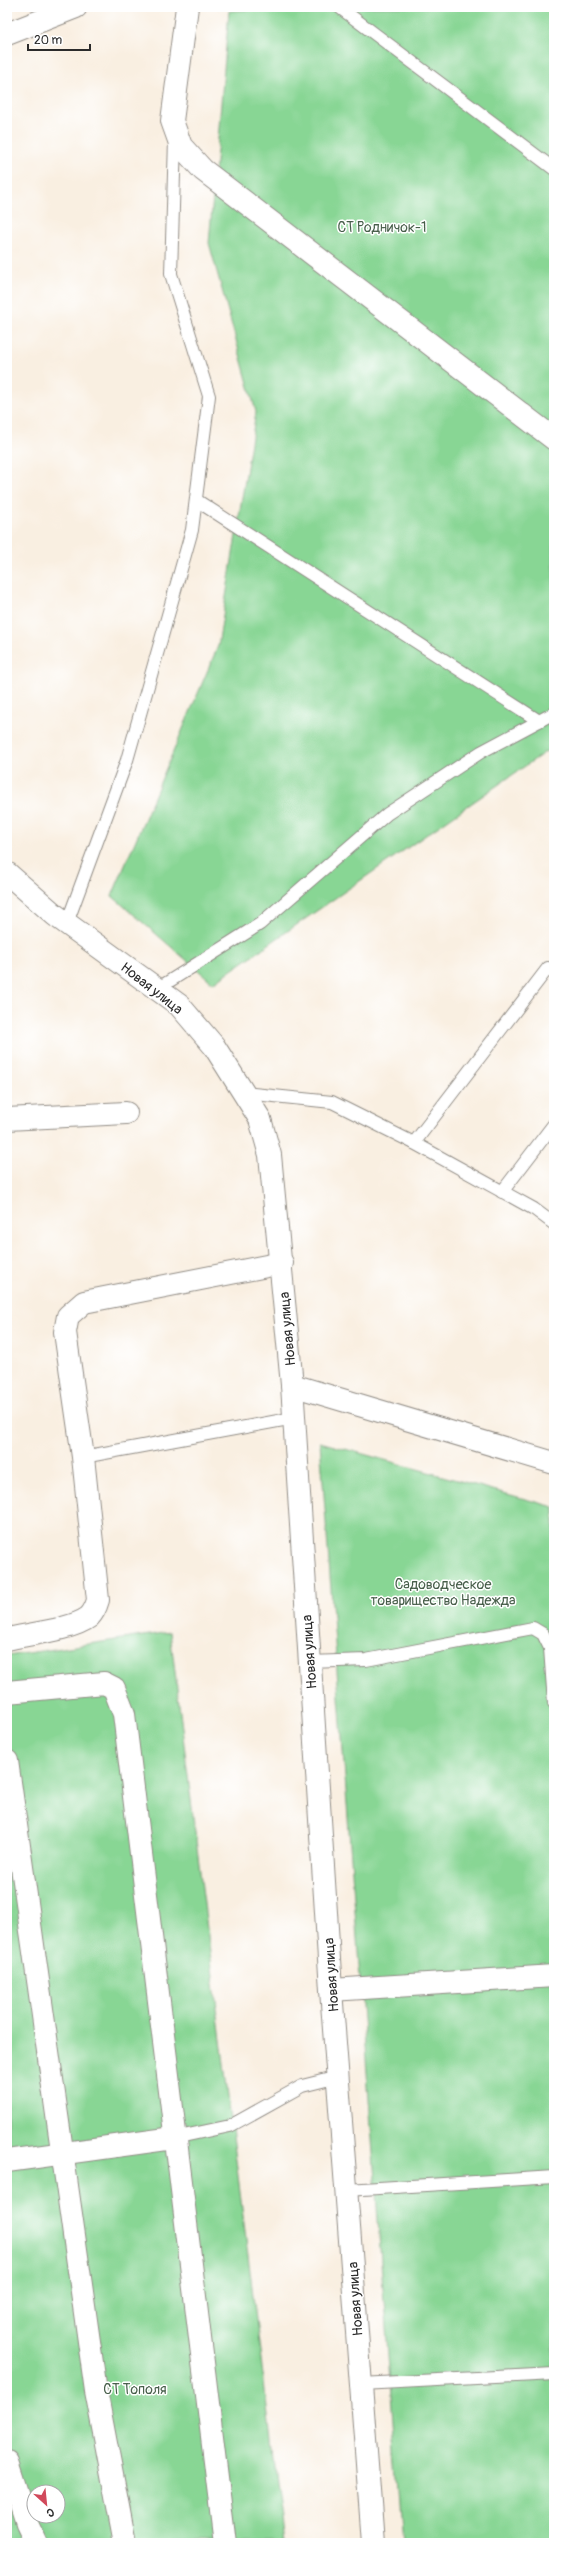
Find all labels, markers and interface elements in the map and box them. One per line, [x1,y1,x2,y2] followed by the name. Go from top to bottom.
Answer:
[28,26,90,52] scale bar
[34,33,63,48] text: 20 m
[338,219,426,236] park label: СТ Родничок-1
[117,959,186,1018] street label: Новая улица
[276,1291,299,1367] street label: Новая улица
[371,1576,515,1609] park label: Садоводческое товарищество Надежда
[298,1614,321,1690] street label: Новая улица
[320,1937,343,2013] street label: Новая улица
[344,2261,367,2337] street label: Новая улица
[103,2381,167,2398] park label: СТ Тополя
[26,2484,66,2524] north arrow
[44,2505,56,2520] text: С

